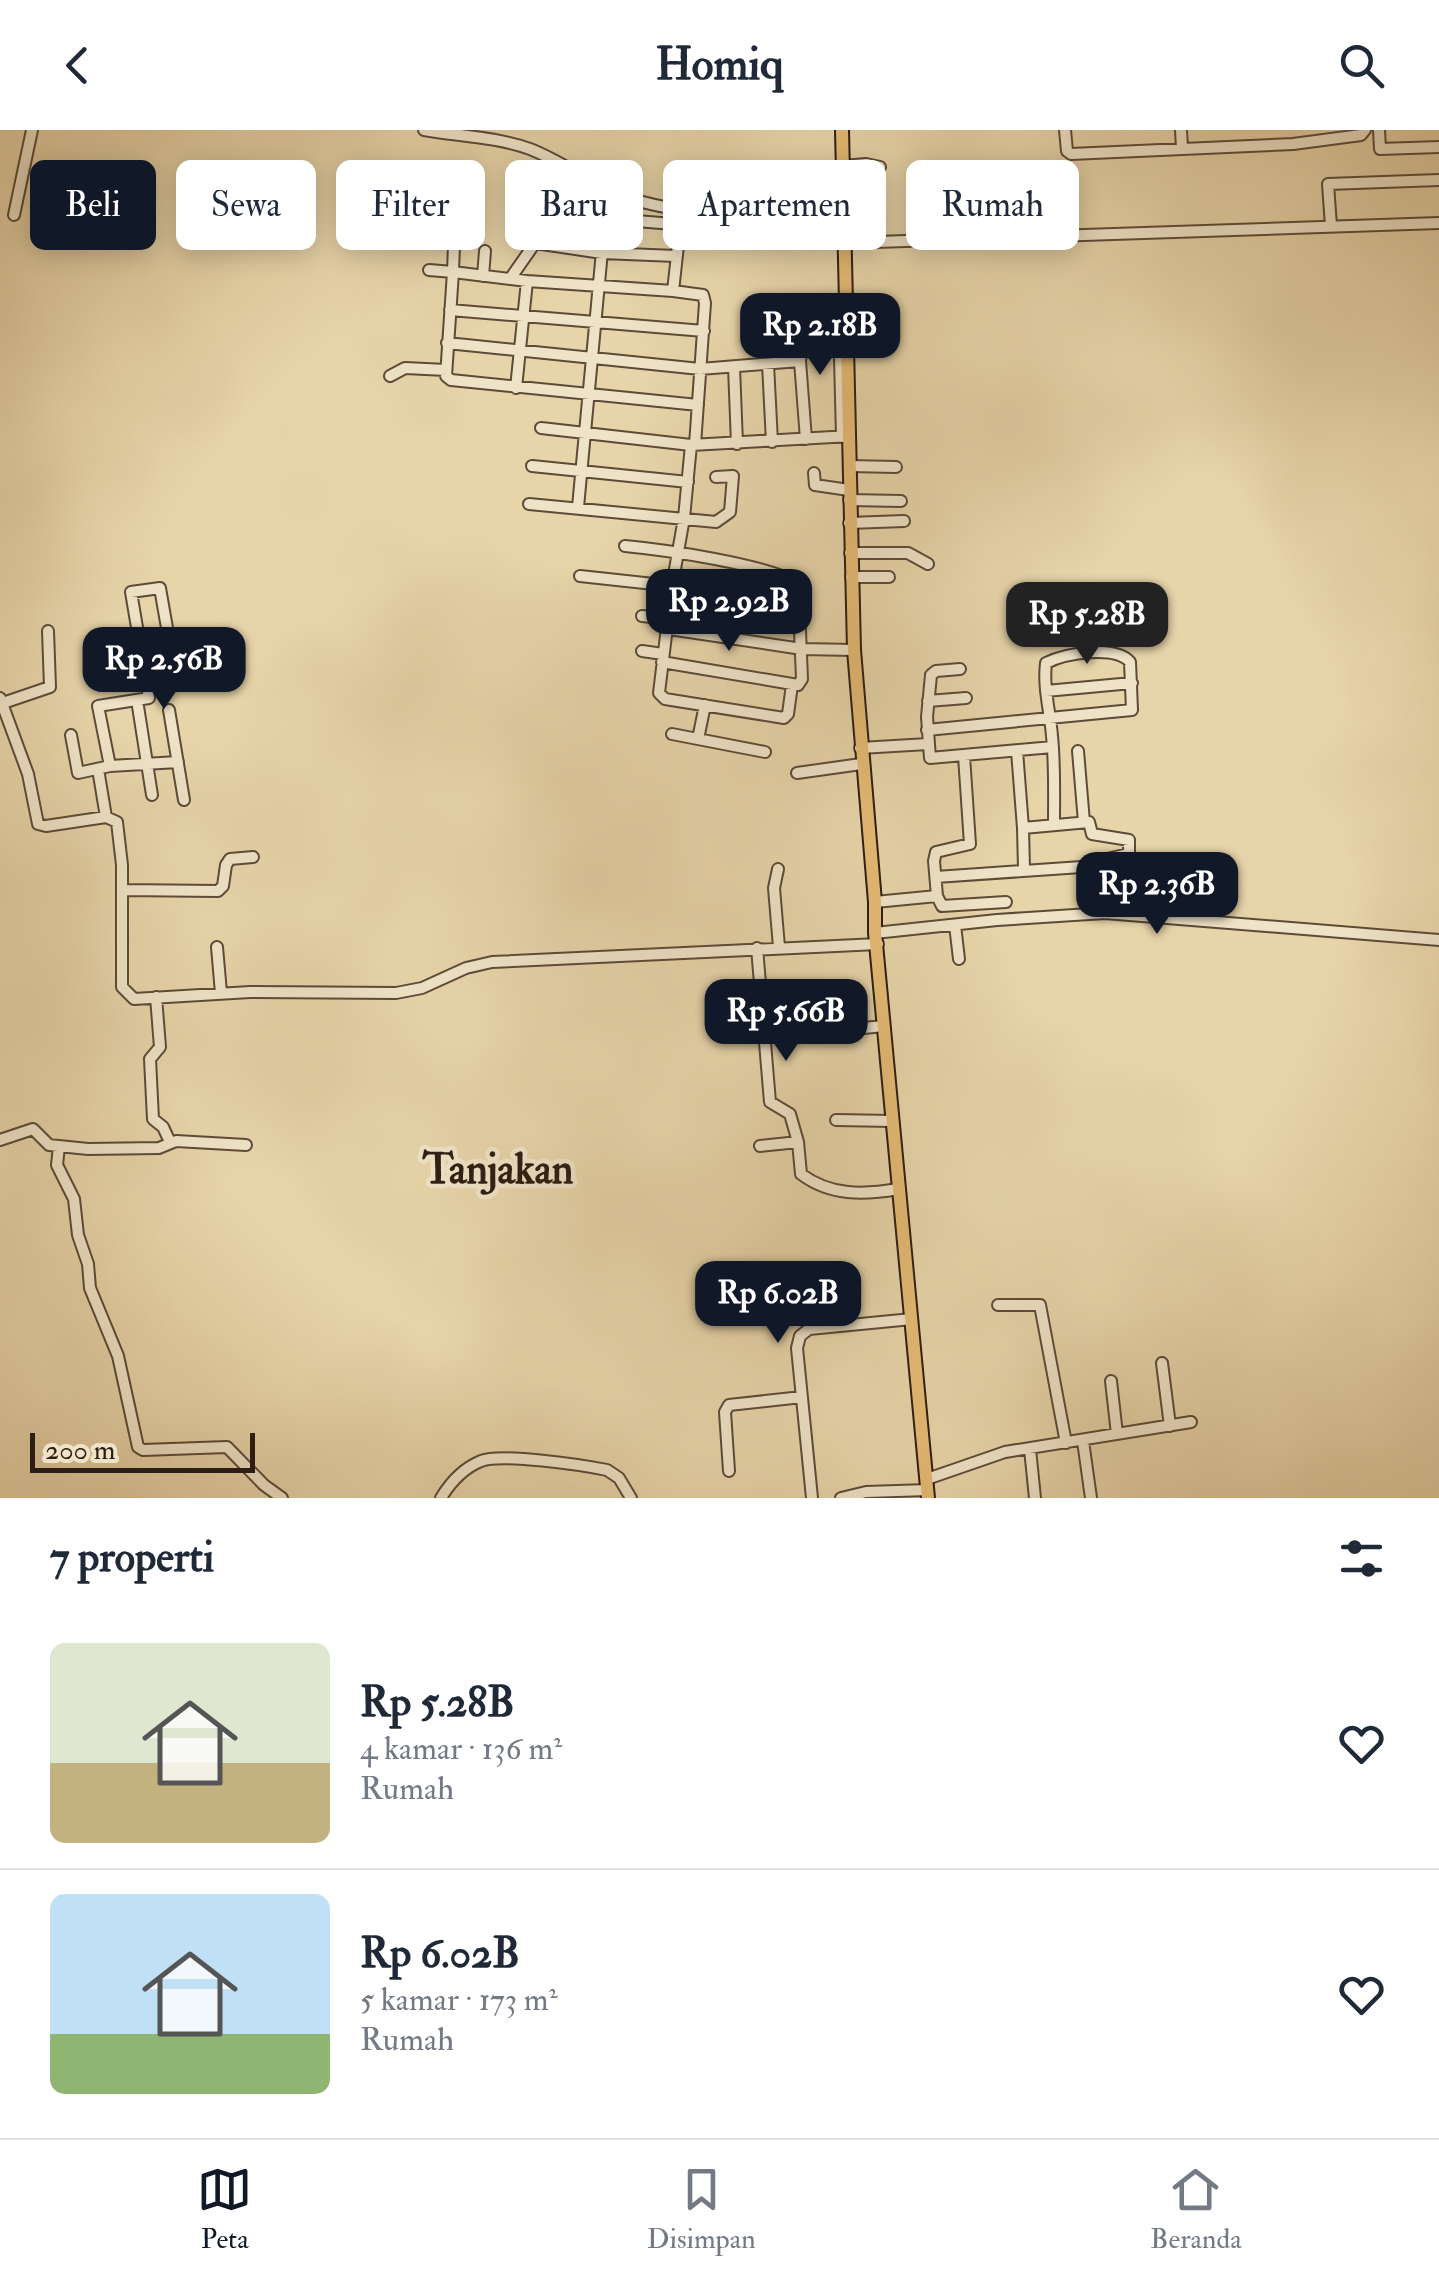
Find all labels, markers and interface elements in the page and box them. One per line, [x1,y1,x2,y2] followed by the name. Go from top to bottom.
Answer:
[655,37,784,93] text: Homiq
[50,38,105,93] icon: back
[1334,38,1389,93] icon: search
[30,160,156,250] chip: Beli
[176,160,316,250] chip: Sewa
[336,160,485,250] chip: Filter
[505,160,643,250] chip: Baru
[663,160,886,250] chip: Apartemen
[906,160,1079,250] chip: Rumah
[717,293,923,378] pin: Rp 2.18B
[762,305,878,345] text: Rp 2.18B
[626,569,832,654] pin: Rp 2.92B
[668,581,790,621] text: Rp 2.92B
[984,582,1190,667] pin: Rp 5.28B
[1028,594,1146,634] text: Rp 5.28B
[61,627,267,712] pin: Rp 2.56B
[105,639,223,679] text: Rp 2.56B
[1054,852,1260,937] pin: Rp 2.36B
[1098,864,1216,904] text: Rp 2.36B
[683,979,889,1064] pin: Rp 5.66B
[727,991,845,1031] text: Rp 5.66B
[422,1144,574,1196] district label: Tanjakan
[675,1261,881,1346] pin: Rp 6.02B
[717,1273,839,1313] text: Rp 6.02B
[30,1428,255,1472] scale bar
[45,1433,116,1468] text: 200 m
[1334,1531,1389,1586] icon: filters
[50,1532,214,1584] text: 7 properti
[360,1677,515,1729] text: Rp 5.28B
[130,1683,250,1803] icon: home
[1334,1716,1389,1771] icon: heart
[360,1729,562,1769] text: 4 kamar · 136 m²
[360,1769,454,1809] text: Rumah
[360,1928,520,1980] text: Rp 6.02B
[130,1934,250,2054] icon: home
[1334,1967,1389,2022] icon: heart
[360,1980,558,2020] text: 5 kamar · 173 m²
[360,2020,454,2060] text: Rumah
[197,2162,252,2257] tab: Peta
[647,2162,756,2257] tab: Disimpan
[1150,2162,1242,2257] tab: Beranda

